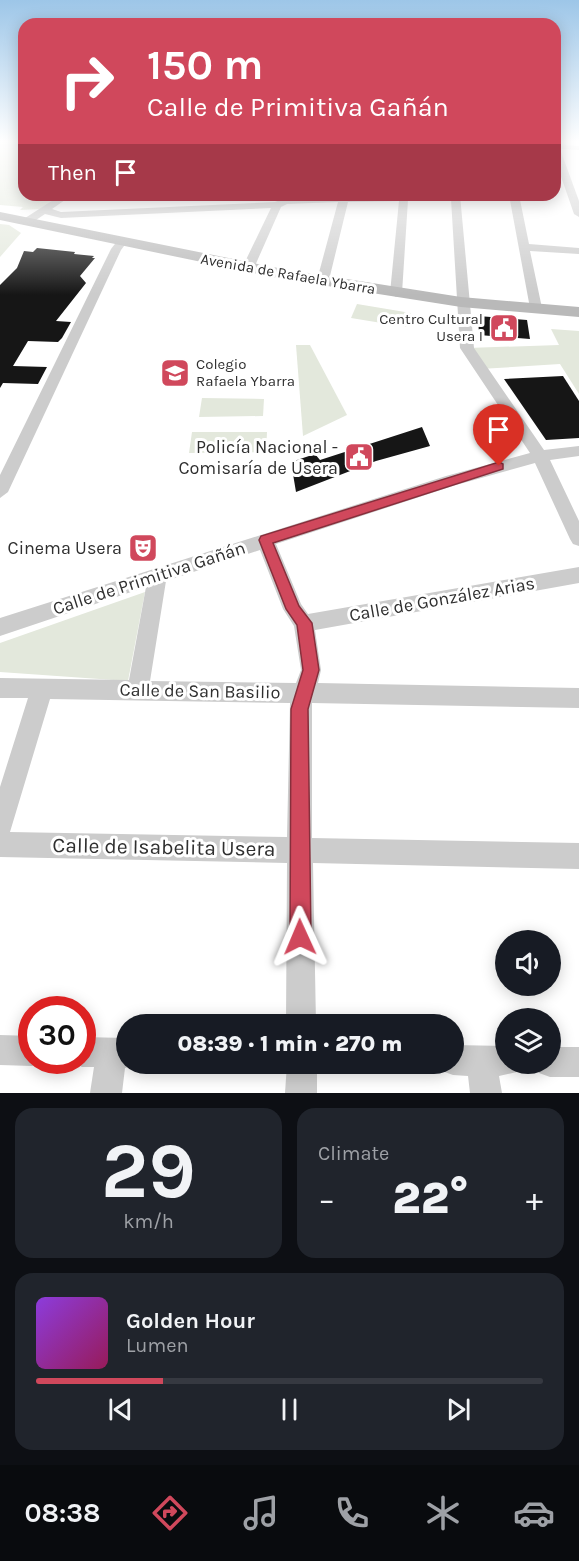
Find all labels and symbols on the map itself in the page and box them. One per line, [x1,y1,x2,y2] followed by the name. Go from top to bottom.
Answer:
[199,250,377,298] street label: Avenida de Rafaela Ybarra
[379,310,483,345] place label: Centro Cultural Usera I
[488,312,520,344] public building icon: Centro Cultural Usera I
[196,355,295,390] place label: Colegio Rafaela Ybarra
[159,357,191,389] school or university icon: Colegio Rafaela Ybarra
[473,404,524,466] pin
[178,436,338,479] place label: Policía Nacional - Comisaría de Usera
[343,441,375,473] public building icon: Policía Nacional - Comisaría de Usera
[127,532,159,564] theatre icon: Cinema Usera
[50,536,248,620] street label: Calle de Primitiva Gañán
[8,537,122,559] place label: Cinema Usera
[347,572,537,626] street label: Calle de González Arias
[119,679,281,703] street label: Calle de San Basilio
[52,833,276,861] street label: Calle de Isabelita Usera
[268,905,332,969] position arrow
[18,996,96,1074] speed limit sign: 30

